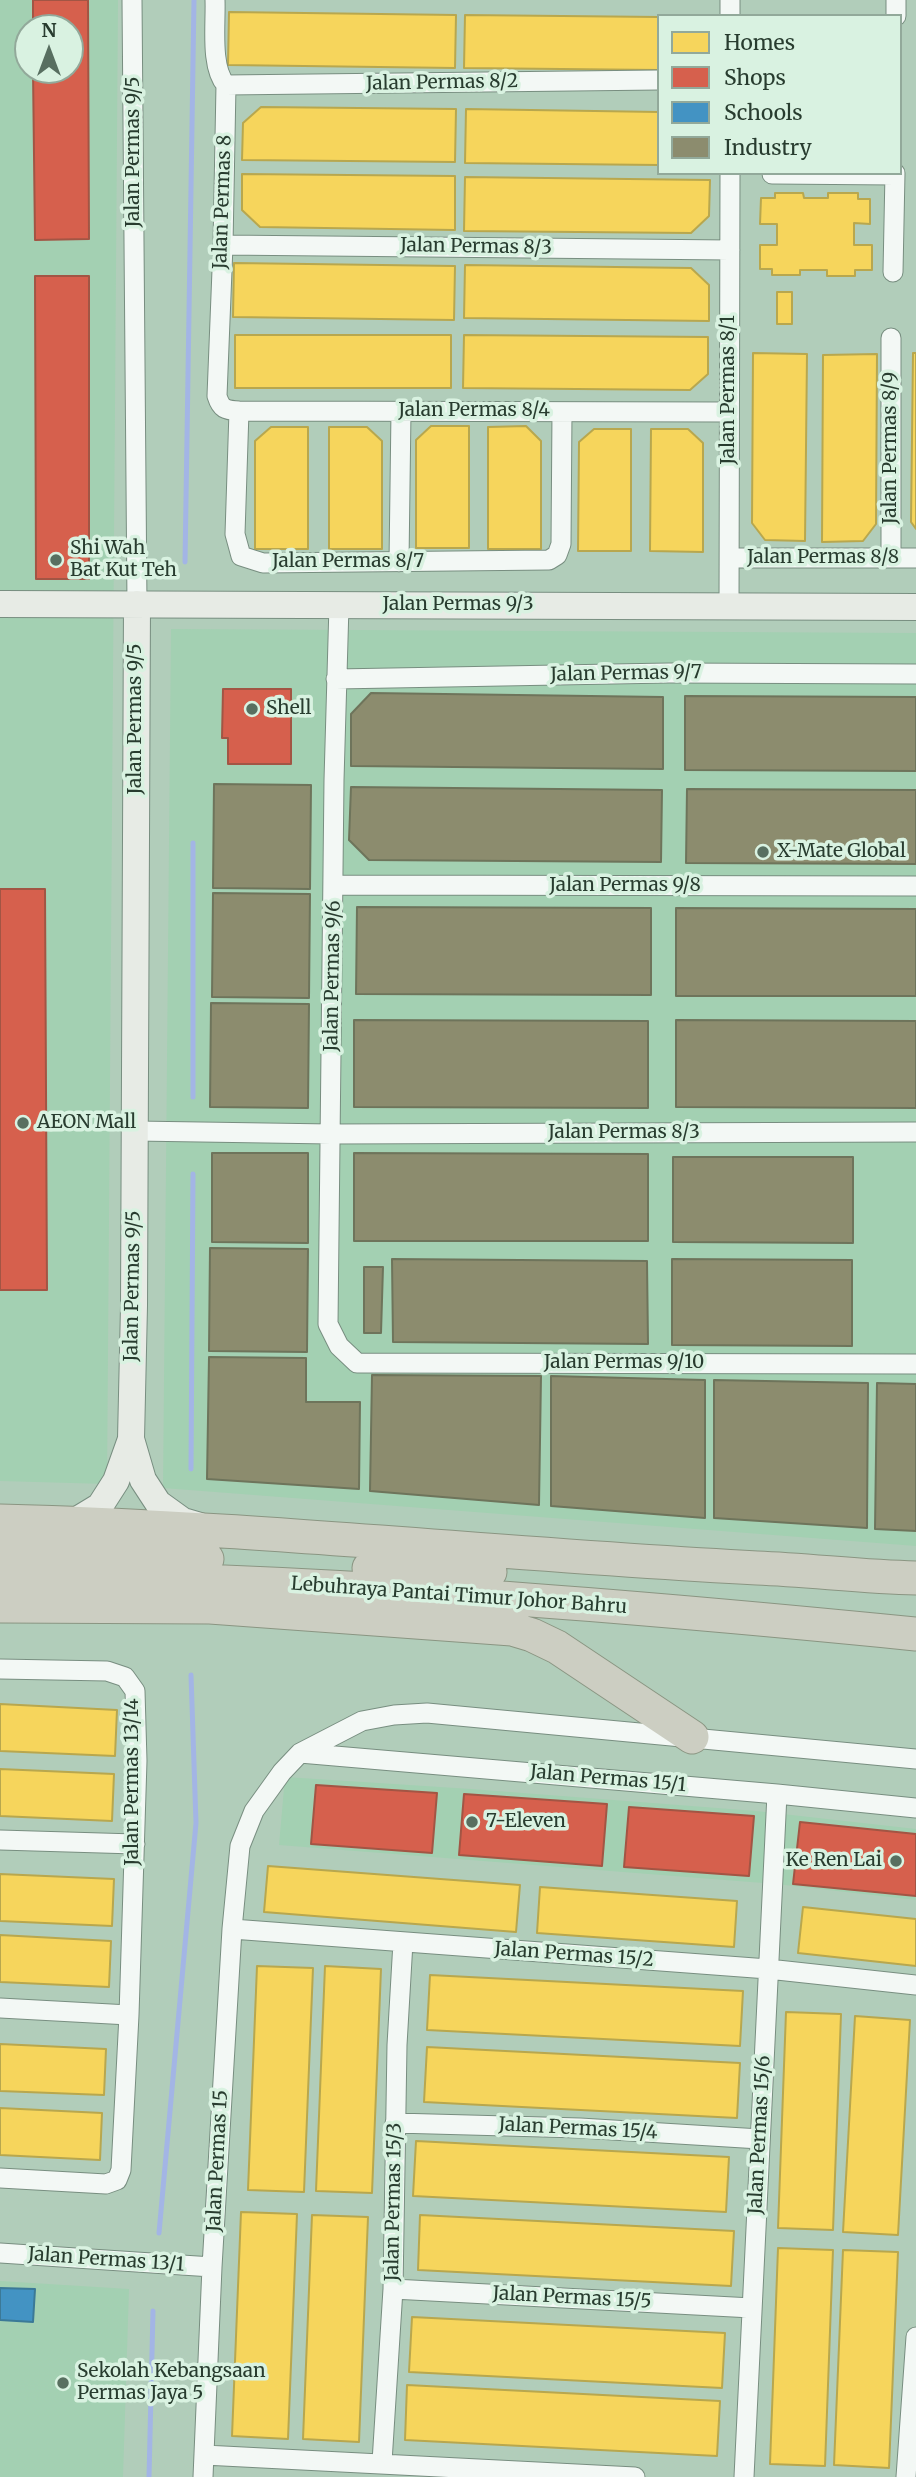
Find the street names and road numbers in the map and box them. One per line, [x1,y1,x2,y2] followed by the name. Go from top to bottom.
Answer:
[366,70,518,96] street label: Jalan Permas 8/2
[123,76,145,228] street label: Jalan Permas 9/5
[209,134,237,270] street label: Jalan Permas 8
[400,234,552,260] street label: Jalan Permas 8/3
[718,315,740,465] street label: Jalan Permas 8/1
[880,372,902,524] street label: Jalan Permas 8/9
[398,400,550,422] street label: Jalan Permas 8/4
[747,547,899,569] street label: Jalan Permas 8/8
[272,551,424,573] street label: Jalan Permas 8/7
[382,594,534,616] street label: Jalan Permas 9/3
[125,643,147,795] street label: Jalan Permas 9/5
[550,661,702,687] street label: Jalan Permas 9/7
[549,875,701,897] street label: Jalan Permas 9/8
[320,900,346,1052] street label: Jalan Permas 9/6
[548,1122,700,1144] street label: Jalan Permas 8/3
[120,1210,146,1362] street label: Jalan Permas 9/5
[544,1352,704,1374] street label: Jalan Permas 9/10
[290,1573,628,1619] street label: Lebuhraya Pantai Timur Johor Bahru
[122,1698,144,1866] street label: Jalan Permas 13/14
[529,1761,687,1797] street label: Jalan Permas 15/1
[494,1938,654,1972] street label: Jalan Permas 15/2
[744,2055,776,2215] street label: Jalan Permas 15/6
[203,2089,233,2233] street label: Jalan Permas 15
[498,2113,658,2145] street label: Jalan Permas 15/4
[381,2122,407,2282] street label: Jalan Permas 15/3
[27,2243,185,2277] street label: Jalan Permas 13/1
[492,2282,652,2314] street label: Jalan Permas 15/5

